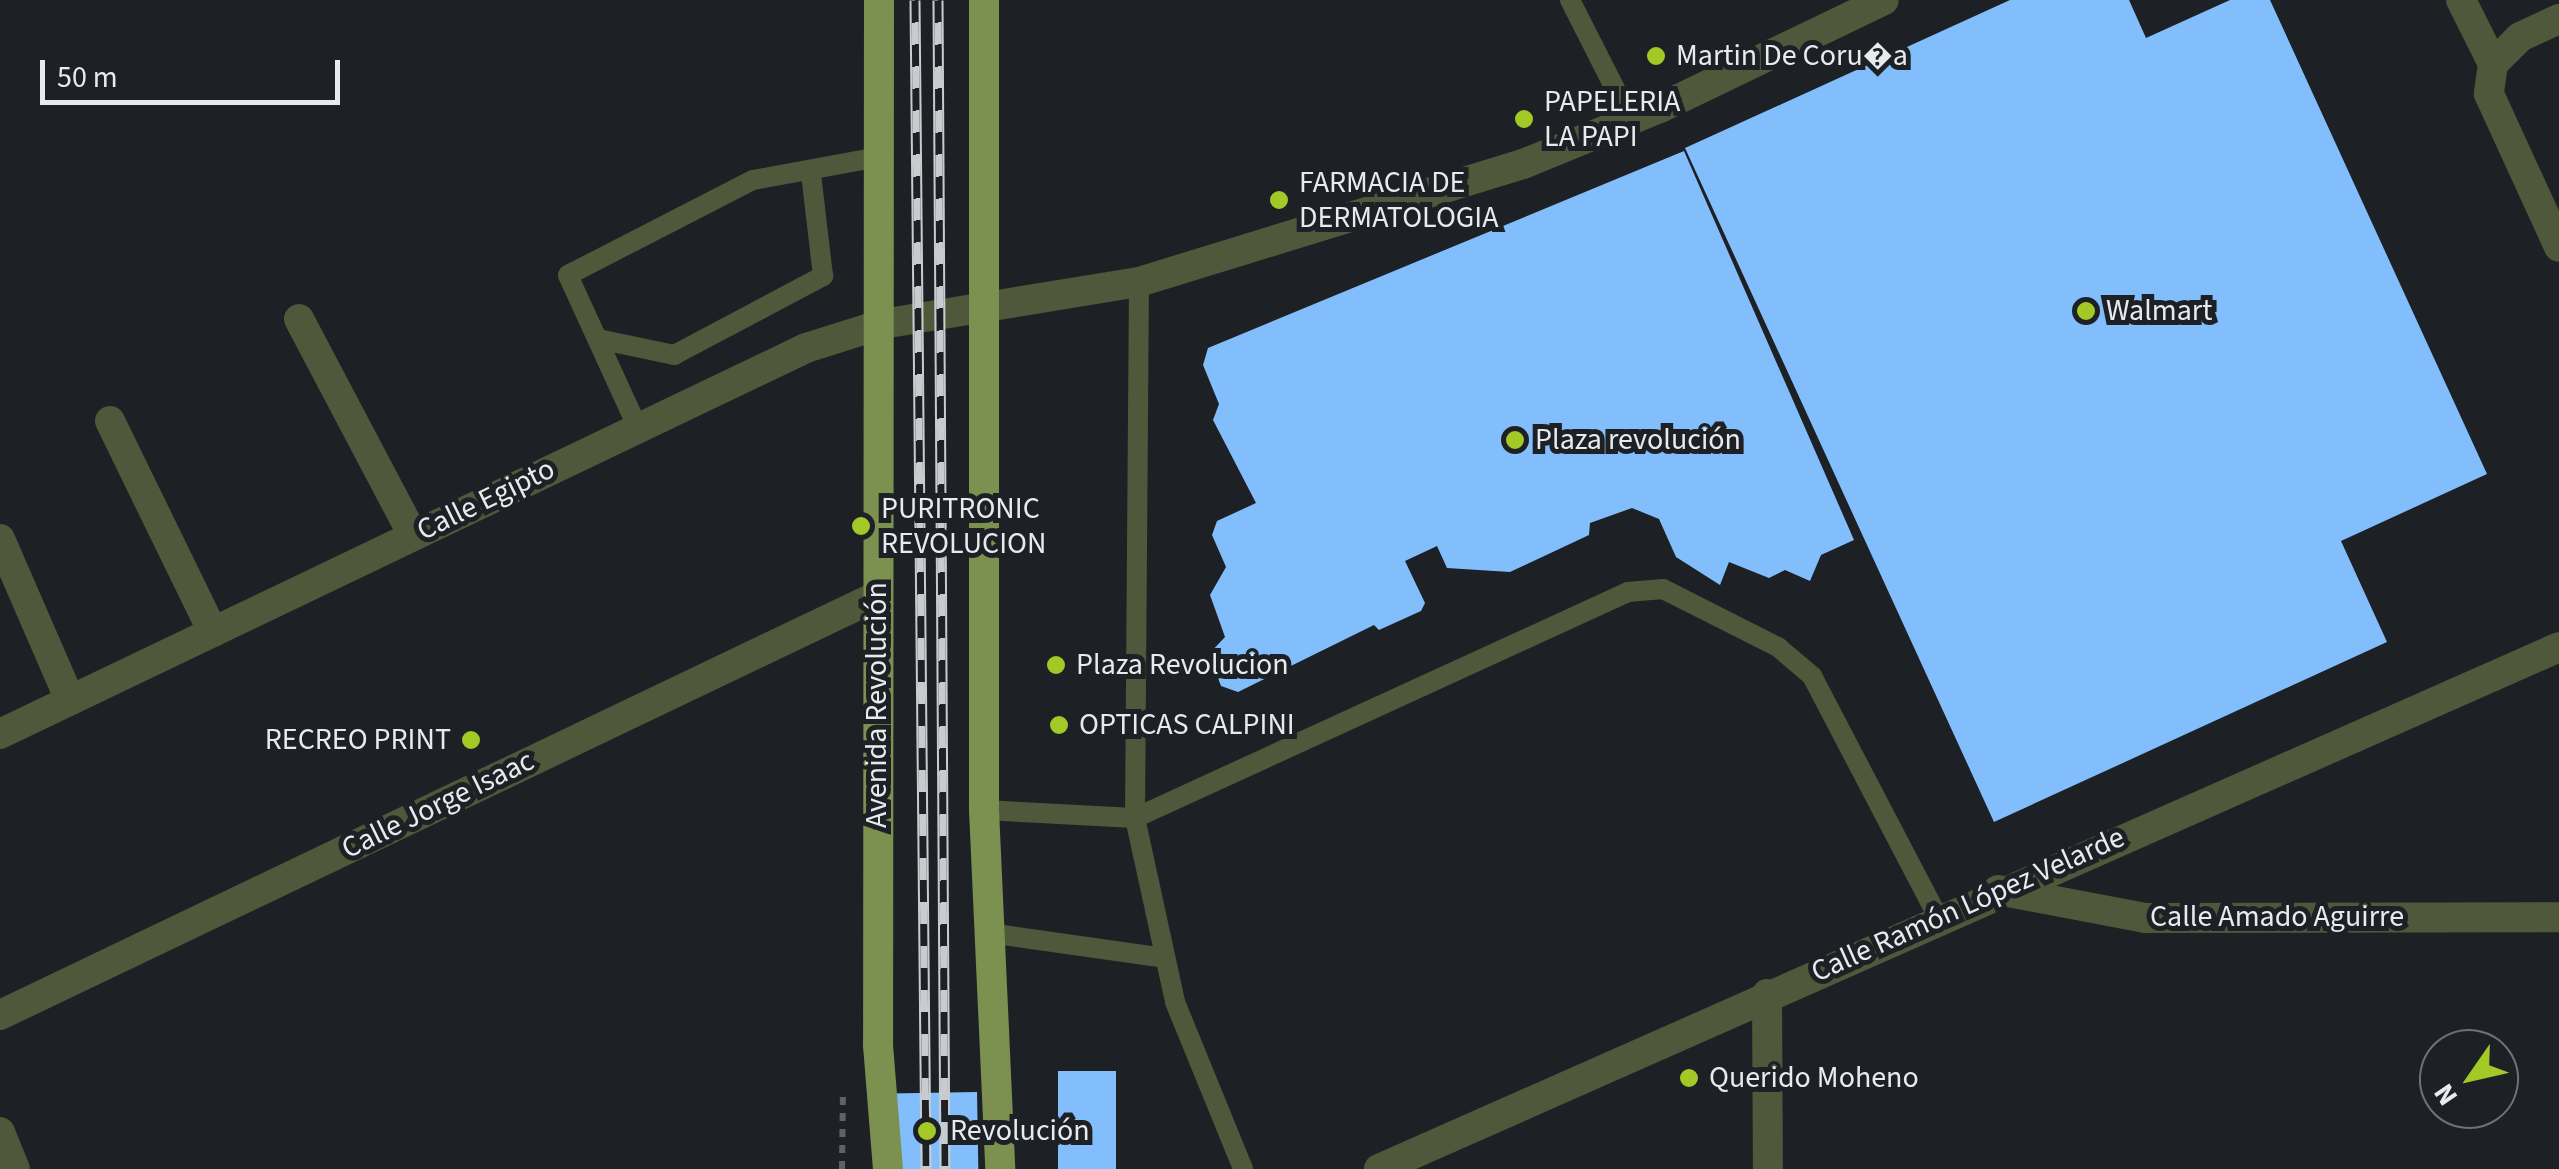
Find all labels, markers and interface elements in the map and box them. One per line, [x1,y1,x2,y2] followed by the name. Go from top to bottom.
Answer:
[1676,38,1908,74] place label: Martin De Coru�a
[45,40,345,102] scale bar
[1645,45,1667,67] marker: Martin De Coru�a
[57,56,118,99] text: 50 m
[1544,84,1680,154] place label: PAPELERIA LA PAPI
[1513,108,1535,130] marker: PAPELERIA LA PAPI
[1299,165,1498,236] place label: FARMACIA DE DERMATOLOGIA
[1268,189,1290,211] marker: FARMACIA DE DERMATOLOGIA
[2106,293,2212,329] place label: Walmart
[2075,300,2097,322] marker: Walmart
[1535,422,1741,458] place label: Plaza revolución
[1504,429,1526,451] marker: Plaza revolución
[411,451,561,549] street label: Calle Egipto
[881,491,1046,562] place label: PURITRONIC REVOLUCION
[850,515,872,537] marker: PURITRONIC REVOLUCION
[859,582,895,828] street label: Avenida Revolución
[1076,647,1289,683] place label: Plaza Revolucion
[1045,654,1067,676] marker: Plaza Revolucion
[1079,707,1295,743] place label: OPTICAS CALPINI
[1048,714,1070,736] marker: OPTICAS CALPINI
[265,722,451,758] place label: RECREO PRINT
[460,729,482,751] marker: RECREO PRINT
[336,743,540,867] street label: Calle Jorge Isaac
[1806,820,2130,990] street label: Calle Ramón López Velarde
[2150,899,2404,935] street label: Calle Amado Aguirre
[2419,1029,2519,1129] north arrow
[1709,1060,1919,1096] place label: Querido Moheno
[1678,1067,1700,1089] marker: Querido Moheno
[2424,1076,2468,1114] text: N
[950,1113,1090,1149] place label: Revolución
[914,1118,940,1144] marker: Revolución

